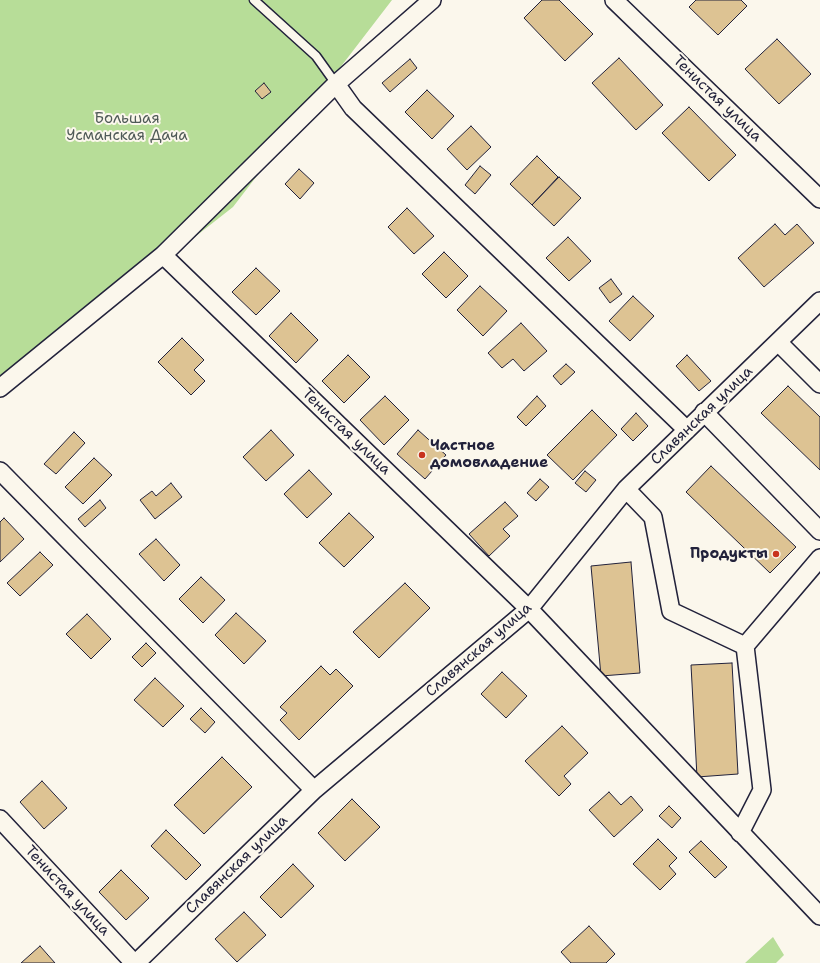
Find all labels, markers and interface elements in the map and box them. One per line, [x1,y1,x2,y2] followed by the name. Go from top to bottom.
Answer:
[669,52,765,146] street label: Тенистая улица
[66,110,188,145] park label: Большая Усманская Дача
[647,363,757,469] street label: Славянская улица
[298,385,394,479] street label: Тенистая улица
[430,437,548,472] place label: Частное домовладение
[417,450,427,460] marker: Частное домовладение
[690,545,768,563] place label: Продукты
[771,549,781,559] marker: Продукты
[422,599,536,701] street label: Славянская улица
[182,812,292,918] street label: Славянская улица
[21,842,113,940] street label: Тенистая улица

